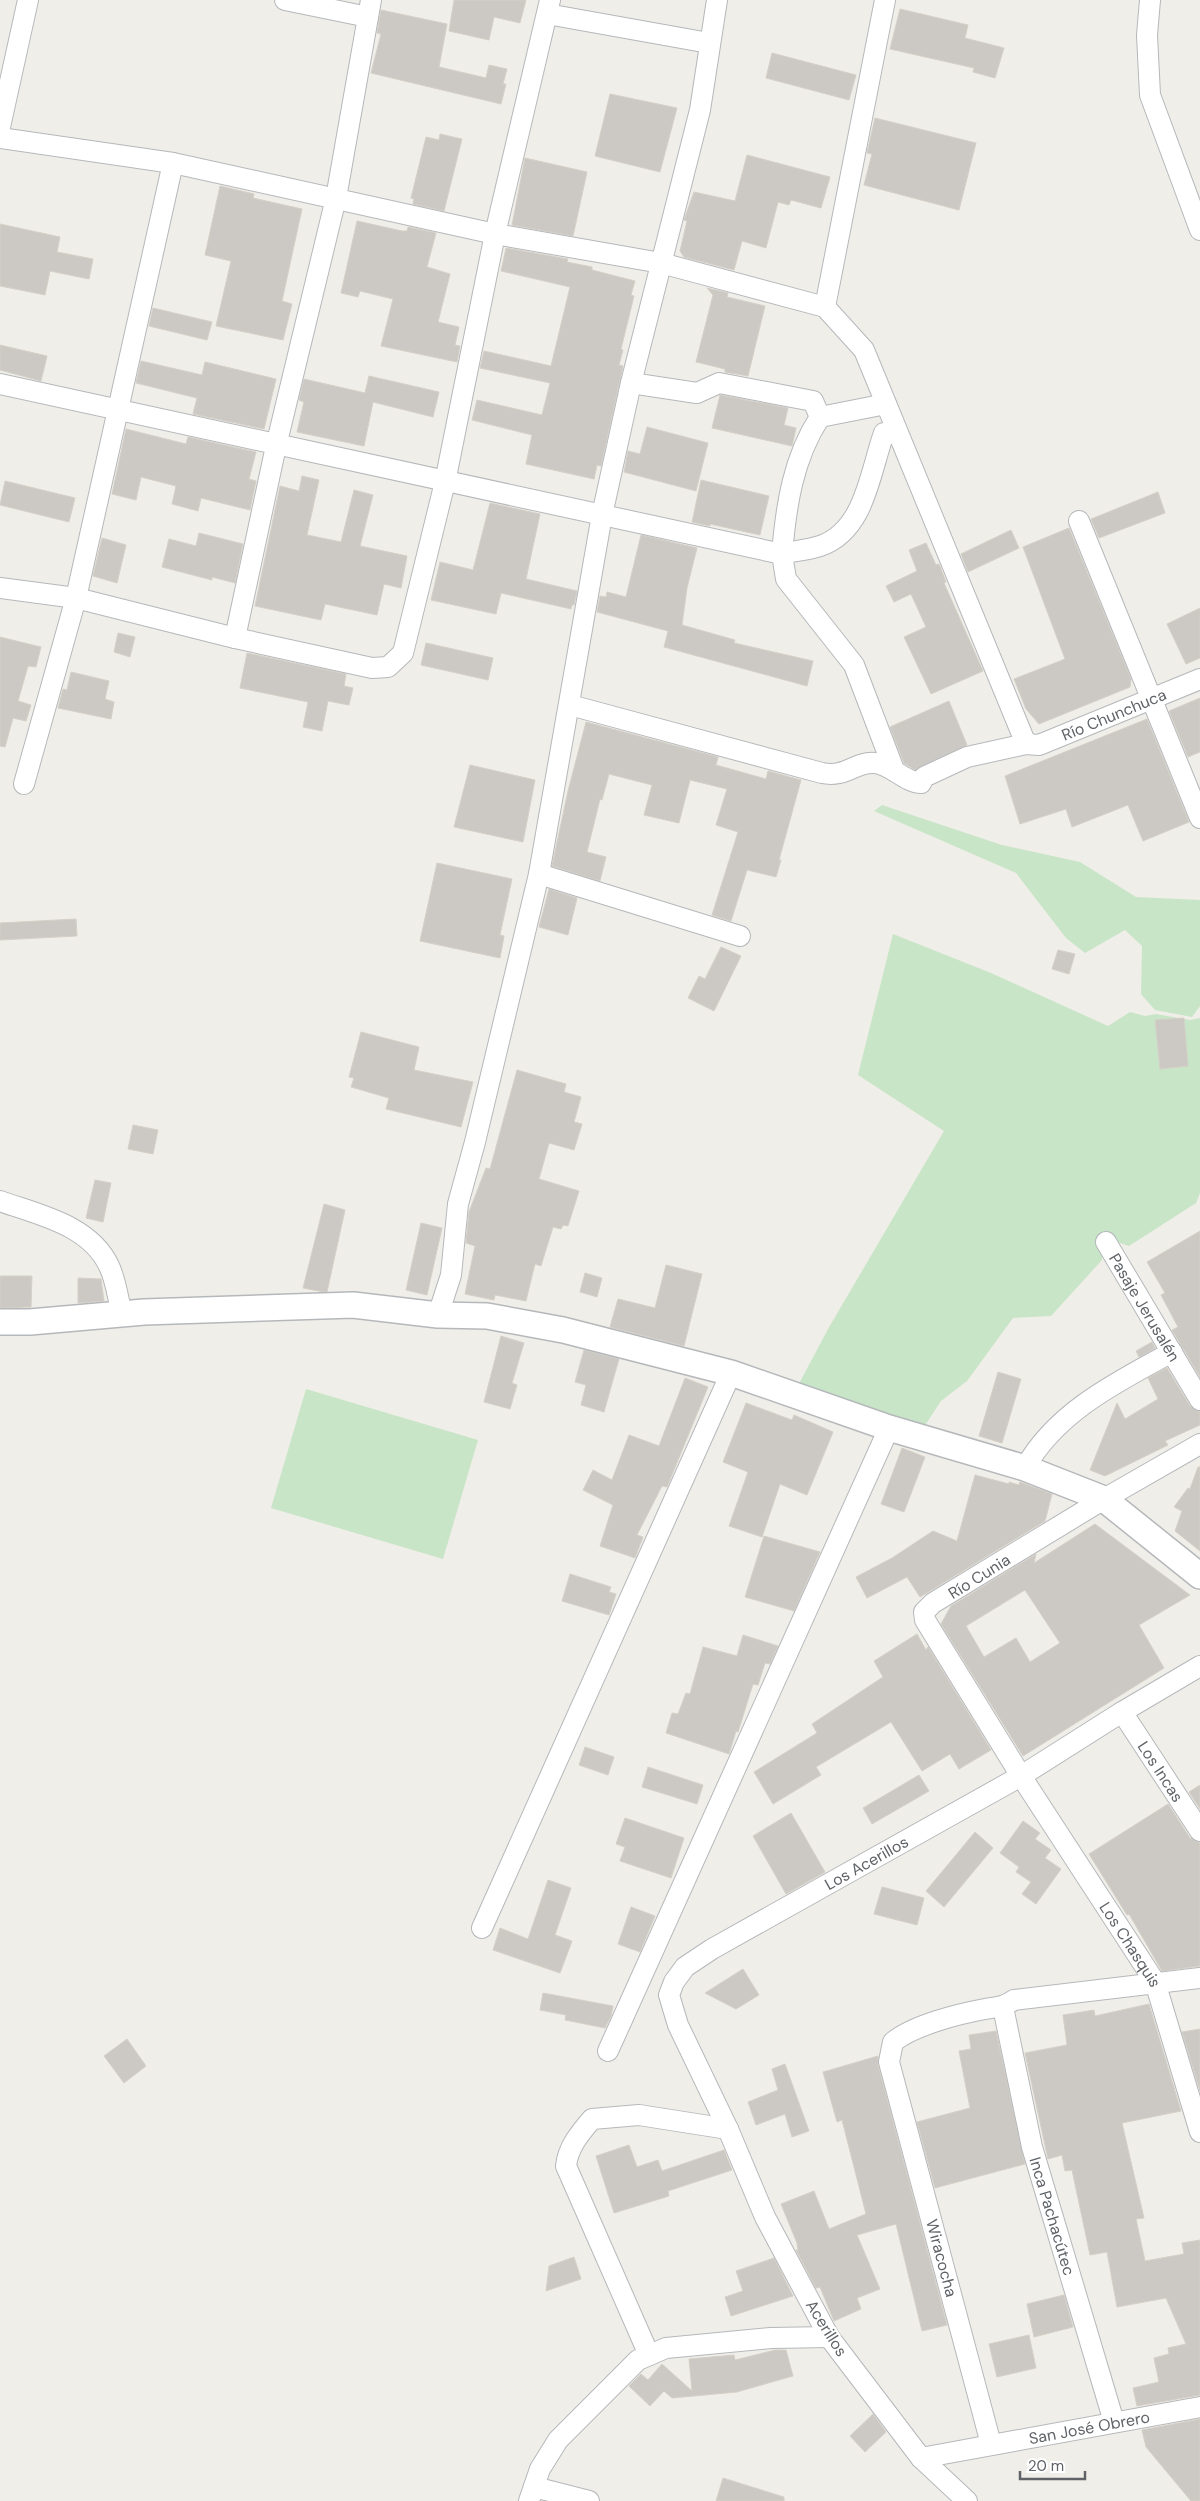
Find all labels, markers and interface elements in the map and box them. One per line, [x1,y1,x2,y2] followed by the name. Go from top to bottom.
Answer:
[1059,684,1170,746] street label: Río Chunchuca
[1104,1250,1185,1366] street label: Pasaje Jerusalén
[944,1549,1014,1604] street label: Río Cunia
[1133,1737,1188,1806] street label: Los Incas
[821,1831,912,1895] street label: Los Acerillos
[1095,1898,1166,1990] street label: Los Chasquis
[1025,2155,1080,2278] street label: Inca Pachacútec
[921,2217,962,2299] street label: Wiracocha
[801,2296,852,2360] street label: Acerillos
[1027,2406,1152,2449] street label: San José Obrero
[1020,2448,1085,2480] scale bar
[1028,2456,1064,2476] text: 20 m

